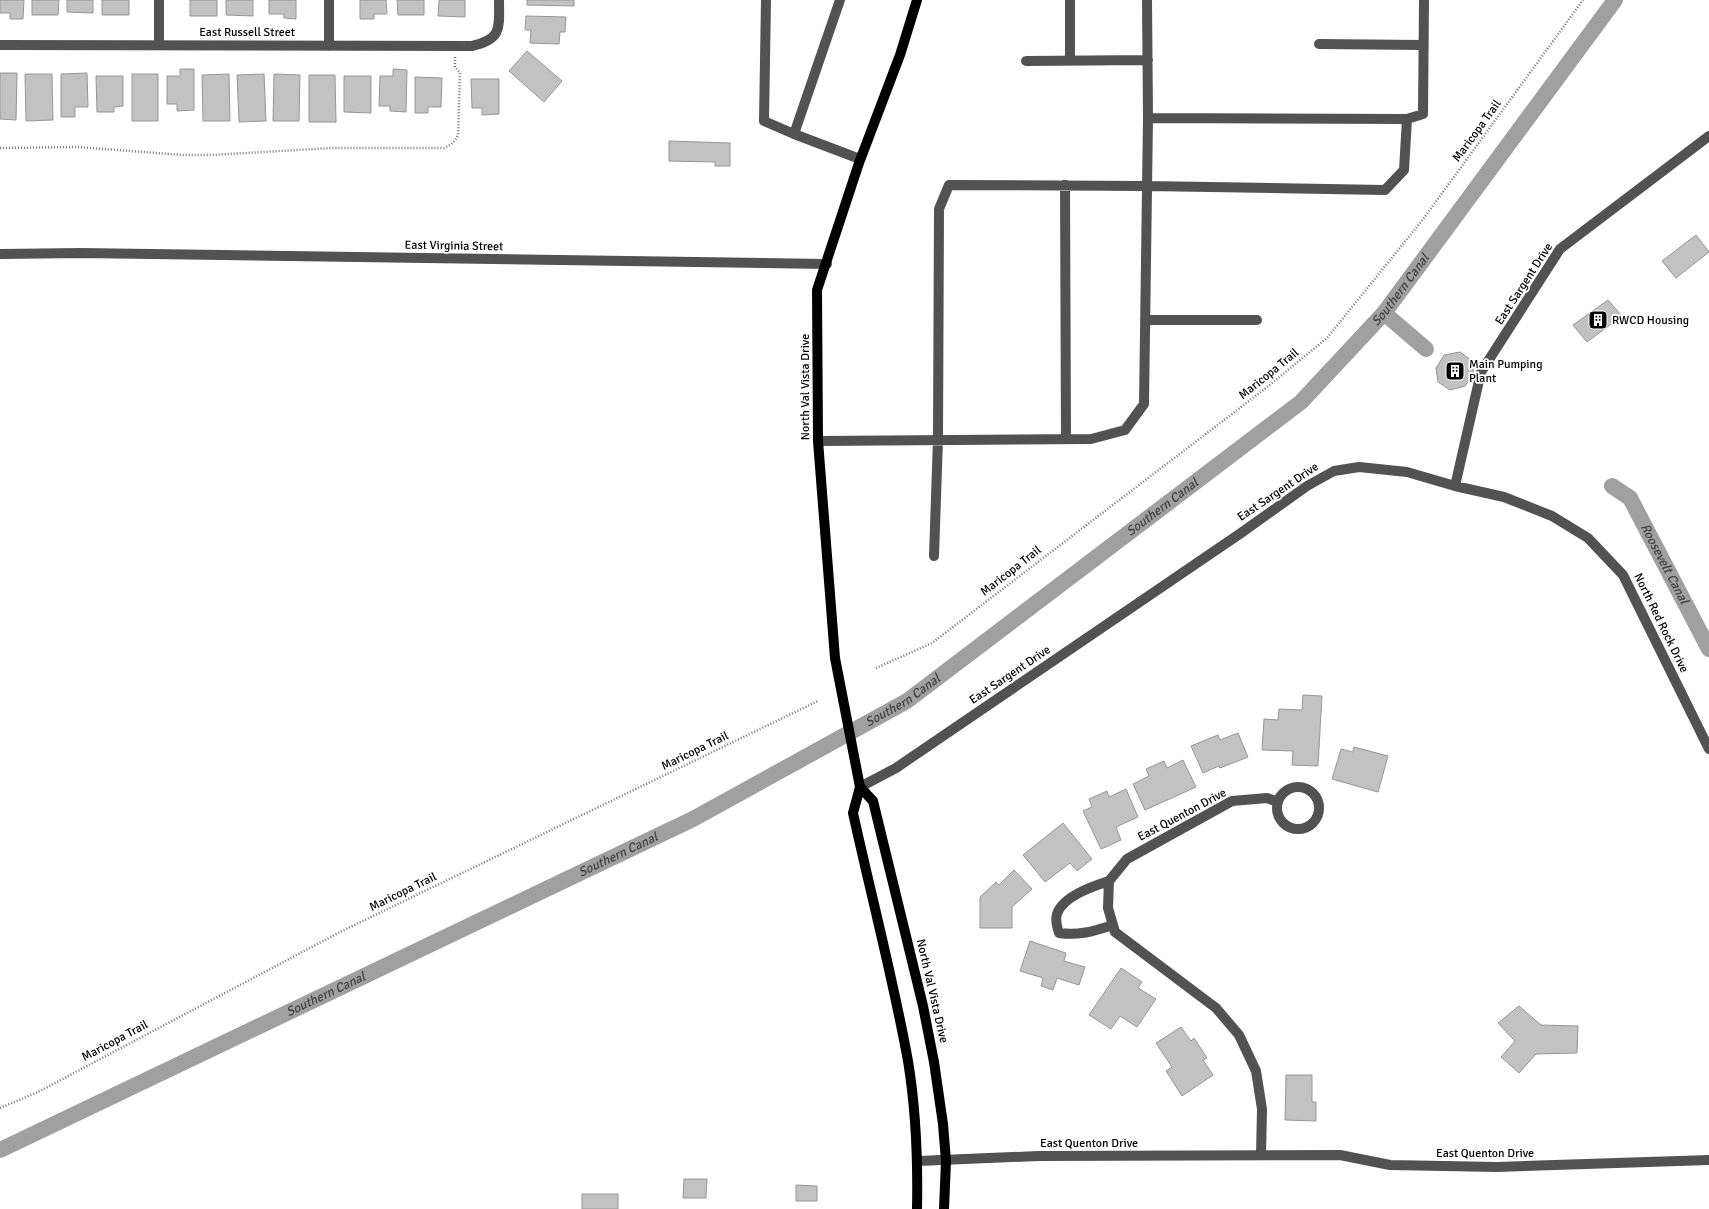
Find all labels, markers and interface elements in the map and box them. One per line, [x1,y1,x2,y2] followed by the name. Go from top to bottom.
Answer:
[199,25,295,40] street label: East Russell Street
[1449,97,1505,165] street label: Maricopa Trail
[405,238,503,254] street label: East Virginia Street
[1492,240,1556,328] street label: East Sargent Drive
[1368,250,1433,329] water label: Southern Canal
[1587,309,1609,331] building icon: RWCD Housing
[1612,313,1689,328] place label: RWCD Housing
[798,334,813,440] street label: North Val Vista Drive
[1236,345,1302,403] street label: Maricopa Trail
[1469,357,1543,386] place label: Main Pumping Plant
[1444,360,1466,382] building icon: Main Pumping Plant
[1235,459,1321,525] street label: East Sargent Drive
[1123,474,1202,540] water label: Southern Canal
[1637,521,1693,608] water label: Roosevelt Canal
[978,542,1045,599] street label: Maricopa Trail
[1630,571,1692,675] street label: North Red Rock Drive
[967,642,1053,708] street label: East Sargent Drive
[863,670,944,730] water label: Southern Canal
[659,728,732,774] street label: Maricopa Trail
[1135,785,1229,845] street label: East Quenton Drive
[576,829,661,881] water label: Southern Canal
[367,869,440,915] street label: Maricopa Trail
[913,938,951,1044] street label: North Val Vista Drive
[284,968,369,1020] water label: Southern Canal
[79,1017,151,1065] street label: Maricopa Trail
[1040,1136,1138,1151] street label: East Quenton Drive
[1436,1146,1534,1161] street label: East Quenton Drive

